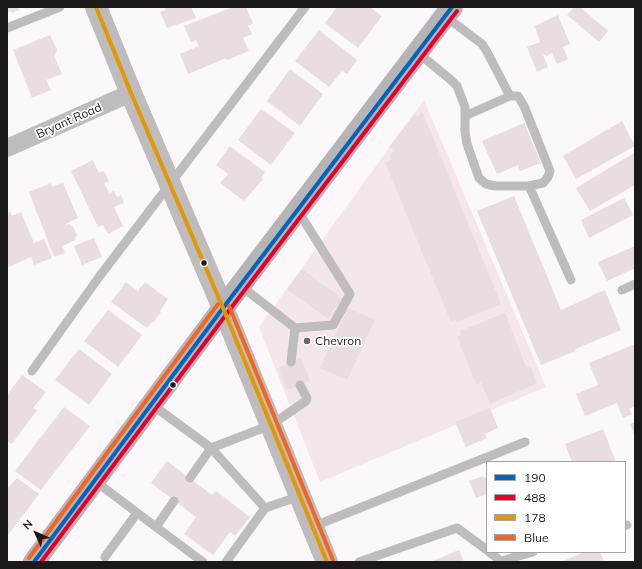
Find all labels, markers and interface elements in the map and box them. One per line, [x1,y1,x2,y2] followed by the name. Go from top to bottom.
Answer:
[34,100,104,142] street label: Bryant Road
[199,258,209,268] unlabelled marker
[315,334,361,348] place label: Chevron
[302,336,312,346] marker: Chevron
[168,380,178,390] unlabelled marker
[486,461,626,553] legend
[524,470,546,485] text: 190
[524,490,546,505] text: 488
[524,510,546,525] text: 178
[16,513,56,553] north arrow
[20,517,35,532] text: N
[524,530,548,545] text: Blue

